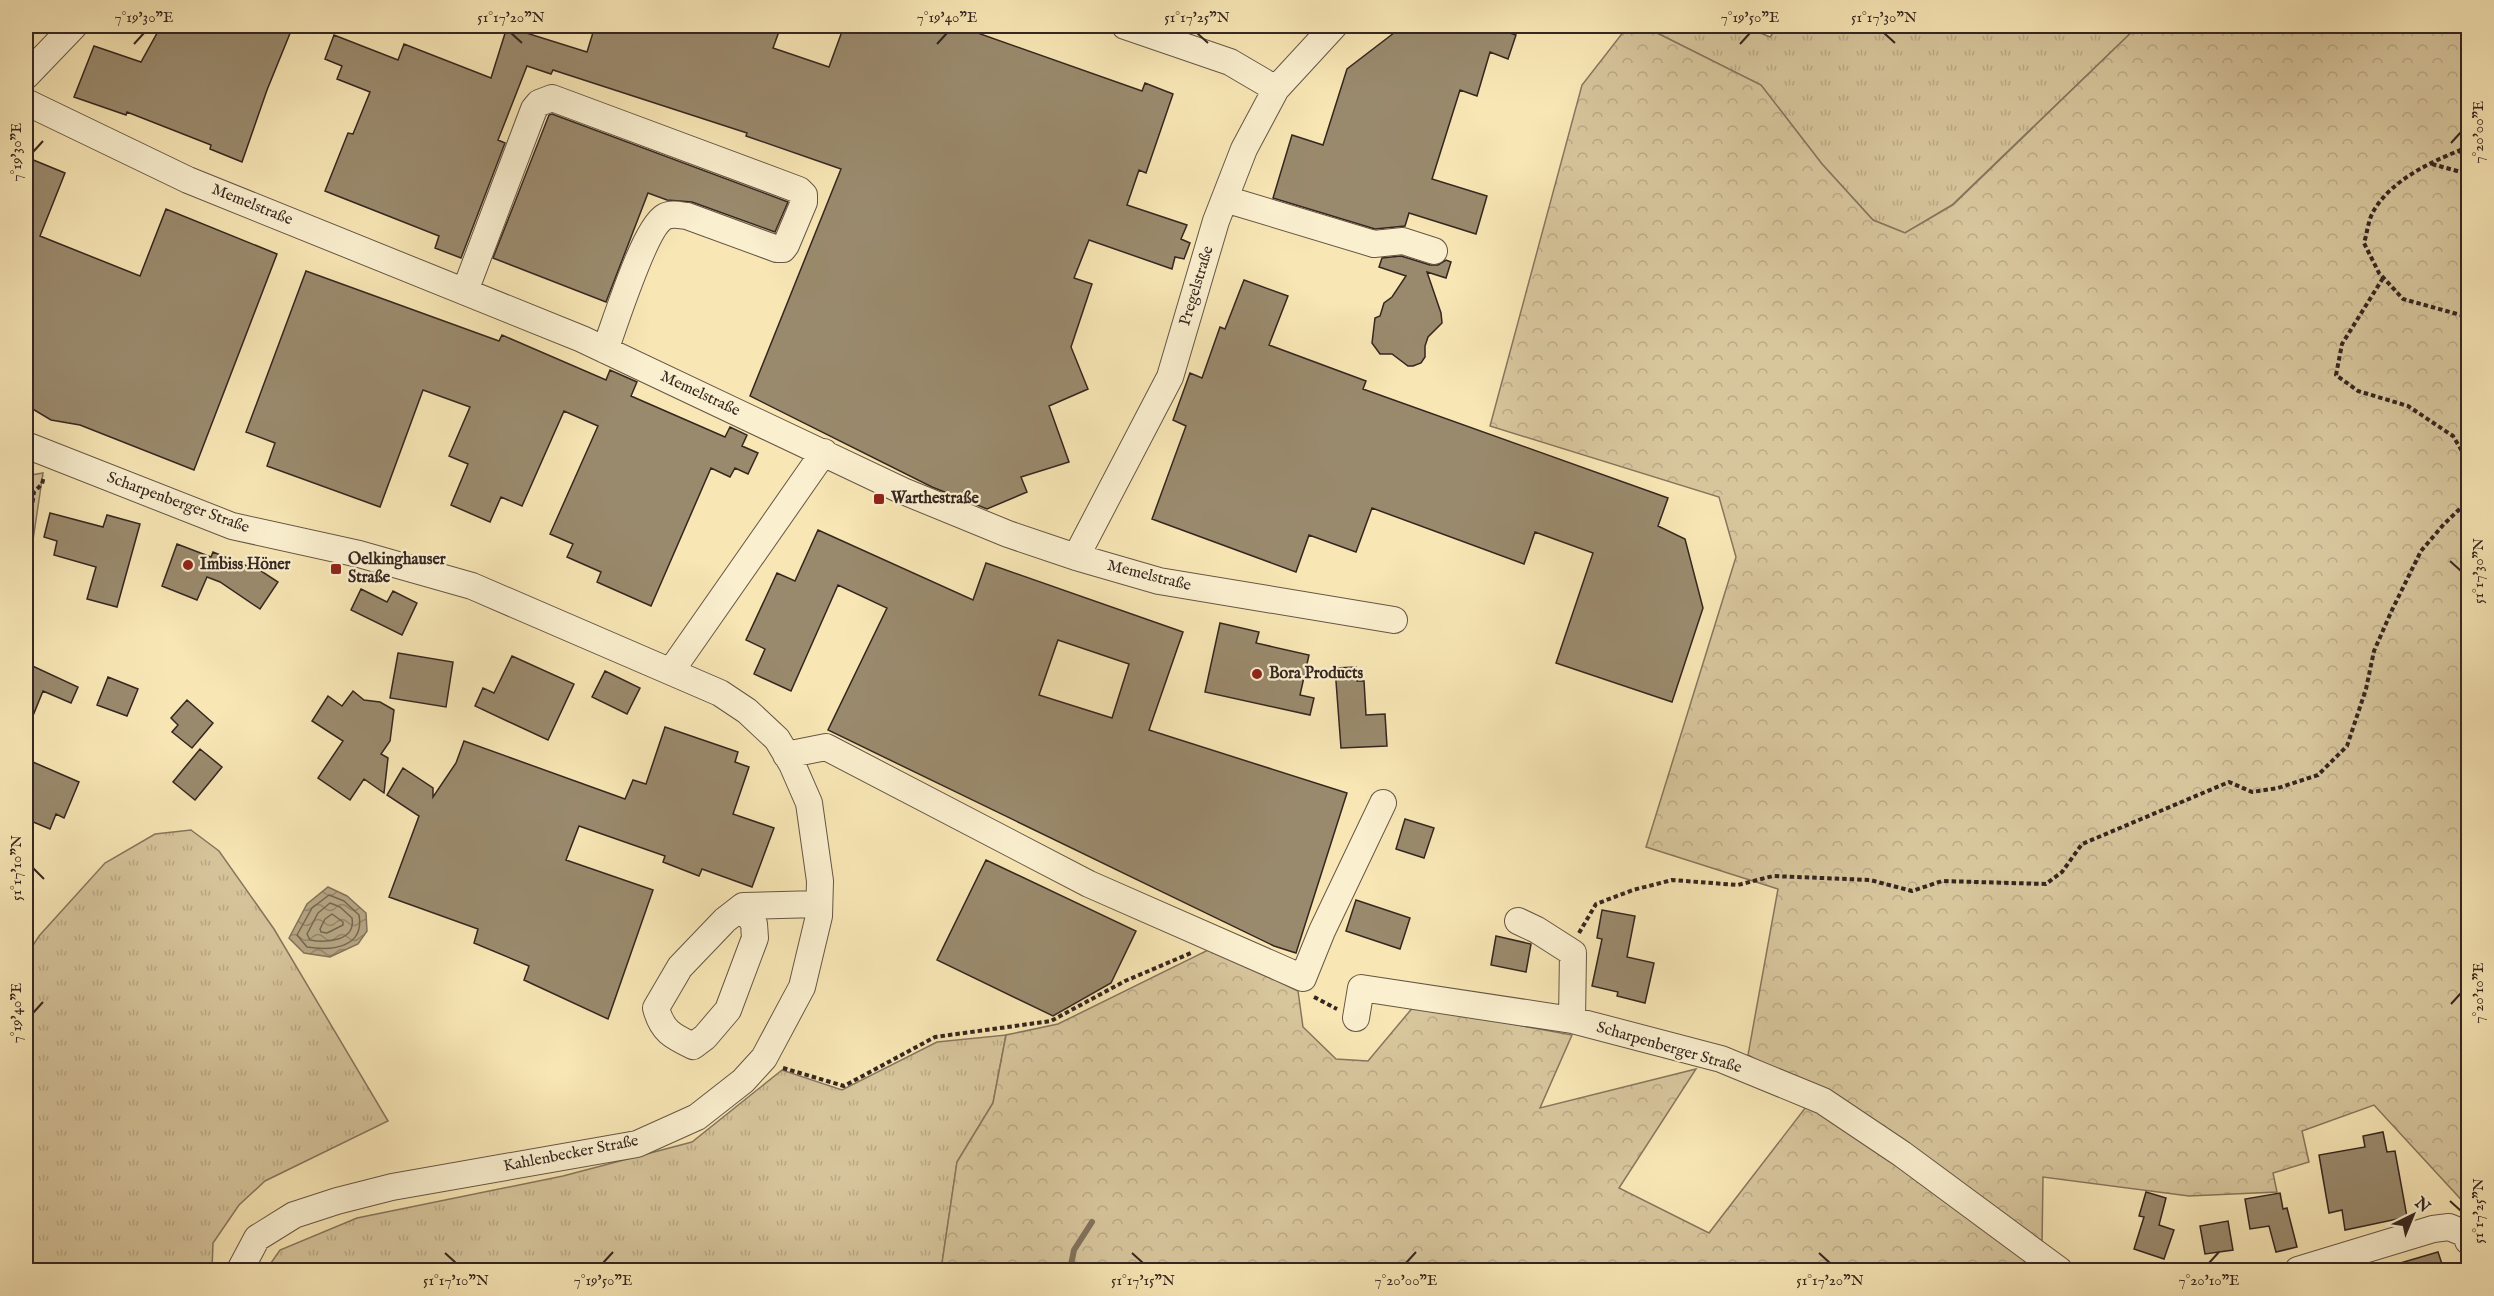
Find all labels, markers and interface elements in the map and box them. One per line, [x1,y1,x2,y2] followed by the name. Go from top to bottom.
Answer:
[115,8,173,27] text: 7°19'30"E
[477,8,545,27] text: 51°17'20"N
[917,8,977,27] text: 7°19'40"E
[1164,8,1230,27] text: 51°17'25"N
[1721,8,1779,27] text: 7°19'50"E
[1851,8,1917,27] text: 51°17'30"N
[2469,101,2488,163] text: 7°20'00"E
[7,123,26,181] text: 7°19'30"E
[208,180,296,230] street label: Memelstraße
[1175,244,1219,328] street label: Pregelstraße
[657,367,743,421] street label: Memelstraße
[104,468,252,538] street label: Scharpenberger Straße
[890,489,980,509] place label: Warthestraße
[872,492,886,506] marker: Warthestraße
[2469,538,2488,604] text: 51°17'30"N
[348,550,446,588] place label: Oelkinghauser Straße
[200,555,291,575] place label: Imbiss Höner
[1105,556,1193,596] street label: Memelstraße
[181,558,195,572] marker: Imbiss Höner
[329,562,343,576] marker: Oelkinghauser Straße
[1269,664,1363,684] place label: Bora Products
[1250,667,1264,681] marker: Bora Products
[7,835,26,901] text: 51°17'10"N
[2469,962,2488,1024] text: 7°20'10"E
[7,983,26,1043] text: 7°19'40"E
[1594,1018,1744,1078] street label: Scharpenberger Straße
[502,1131,640,1177] street label: Kahlenbecker Straße
[2469,1178,2488,1244] text: 51°17'25"N
[2383,1185,2443,1245] north arrow
[2409,1193,2434,1218] text: N
[423,1271,489,1290] text: 51°17'10"N
[574,1271,632,1290] text: 7°19'50"E
[1111,1271,1175,1290] text: 51°17'15"N
[1375,1271,1437,1290] text: 7°20'00"E
[1796,1271,1864,1290] text: 51°17'20"N
[2178,1271,2240,1290] text: 7°20'10"E

